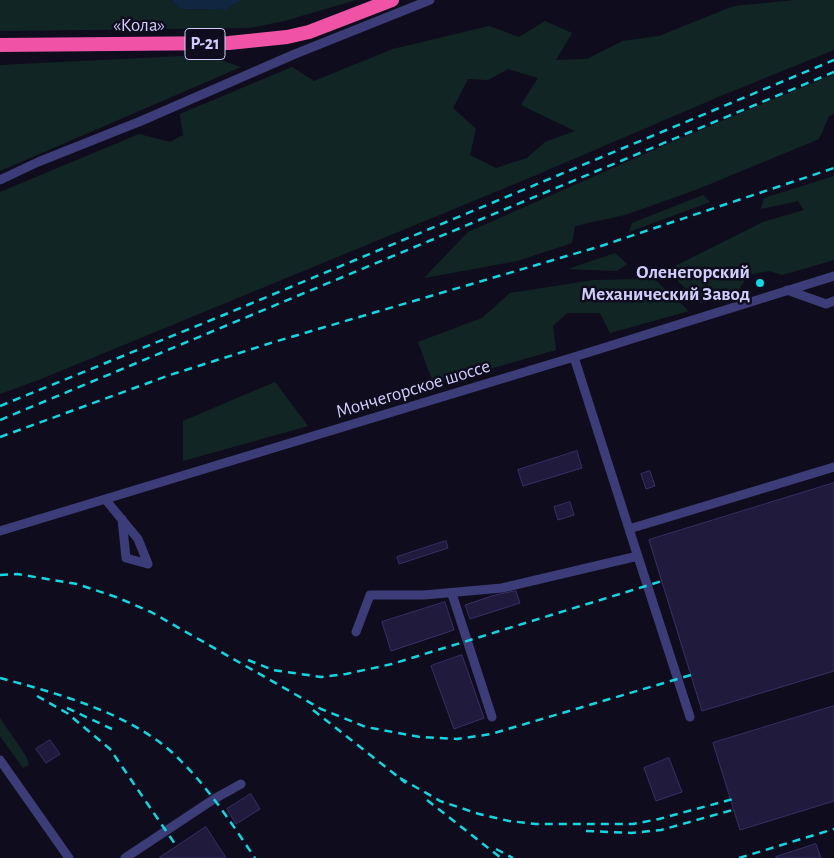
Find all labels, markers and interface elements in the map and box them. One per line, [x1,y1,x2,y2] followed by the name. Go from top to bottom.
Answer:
[113,14,165,36] street label: «Кола»
[185,29,225,60] road number: Р-21
[581,261,750,305] place label: Оленегорский Механический Завод
[754,277,766,289] marker: Оленегорский Механический Завод
[333,355,493,423] street label: Мончегорское шоссе

